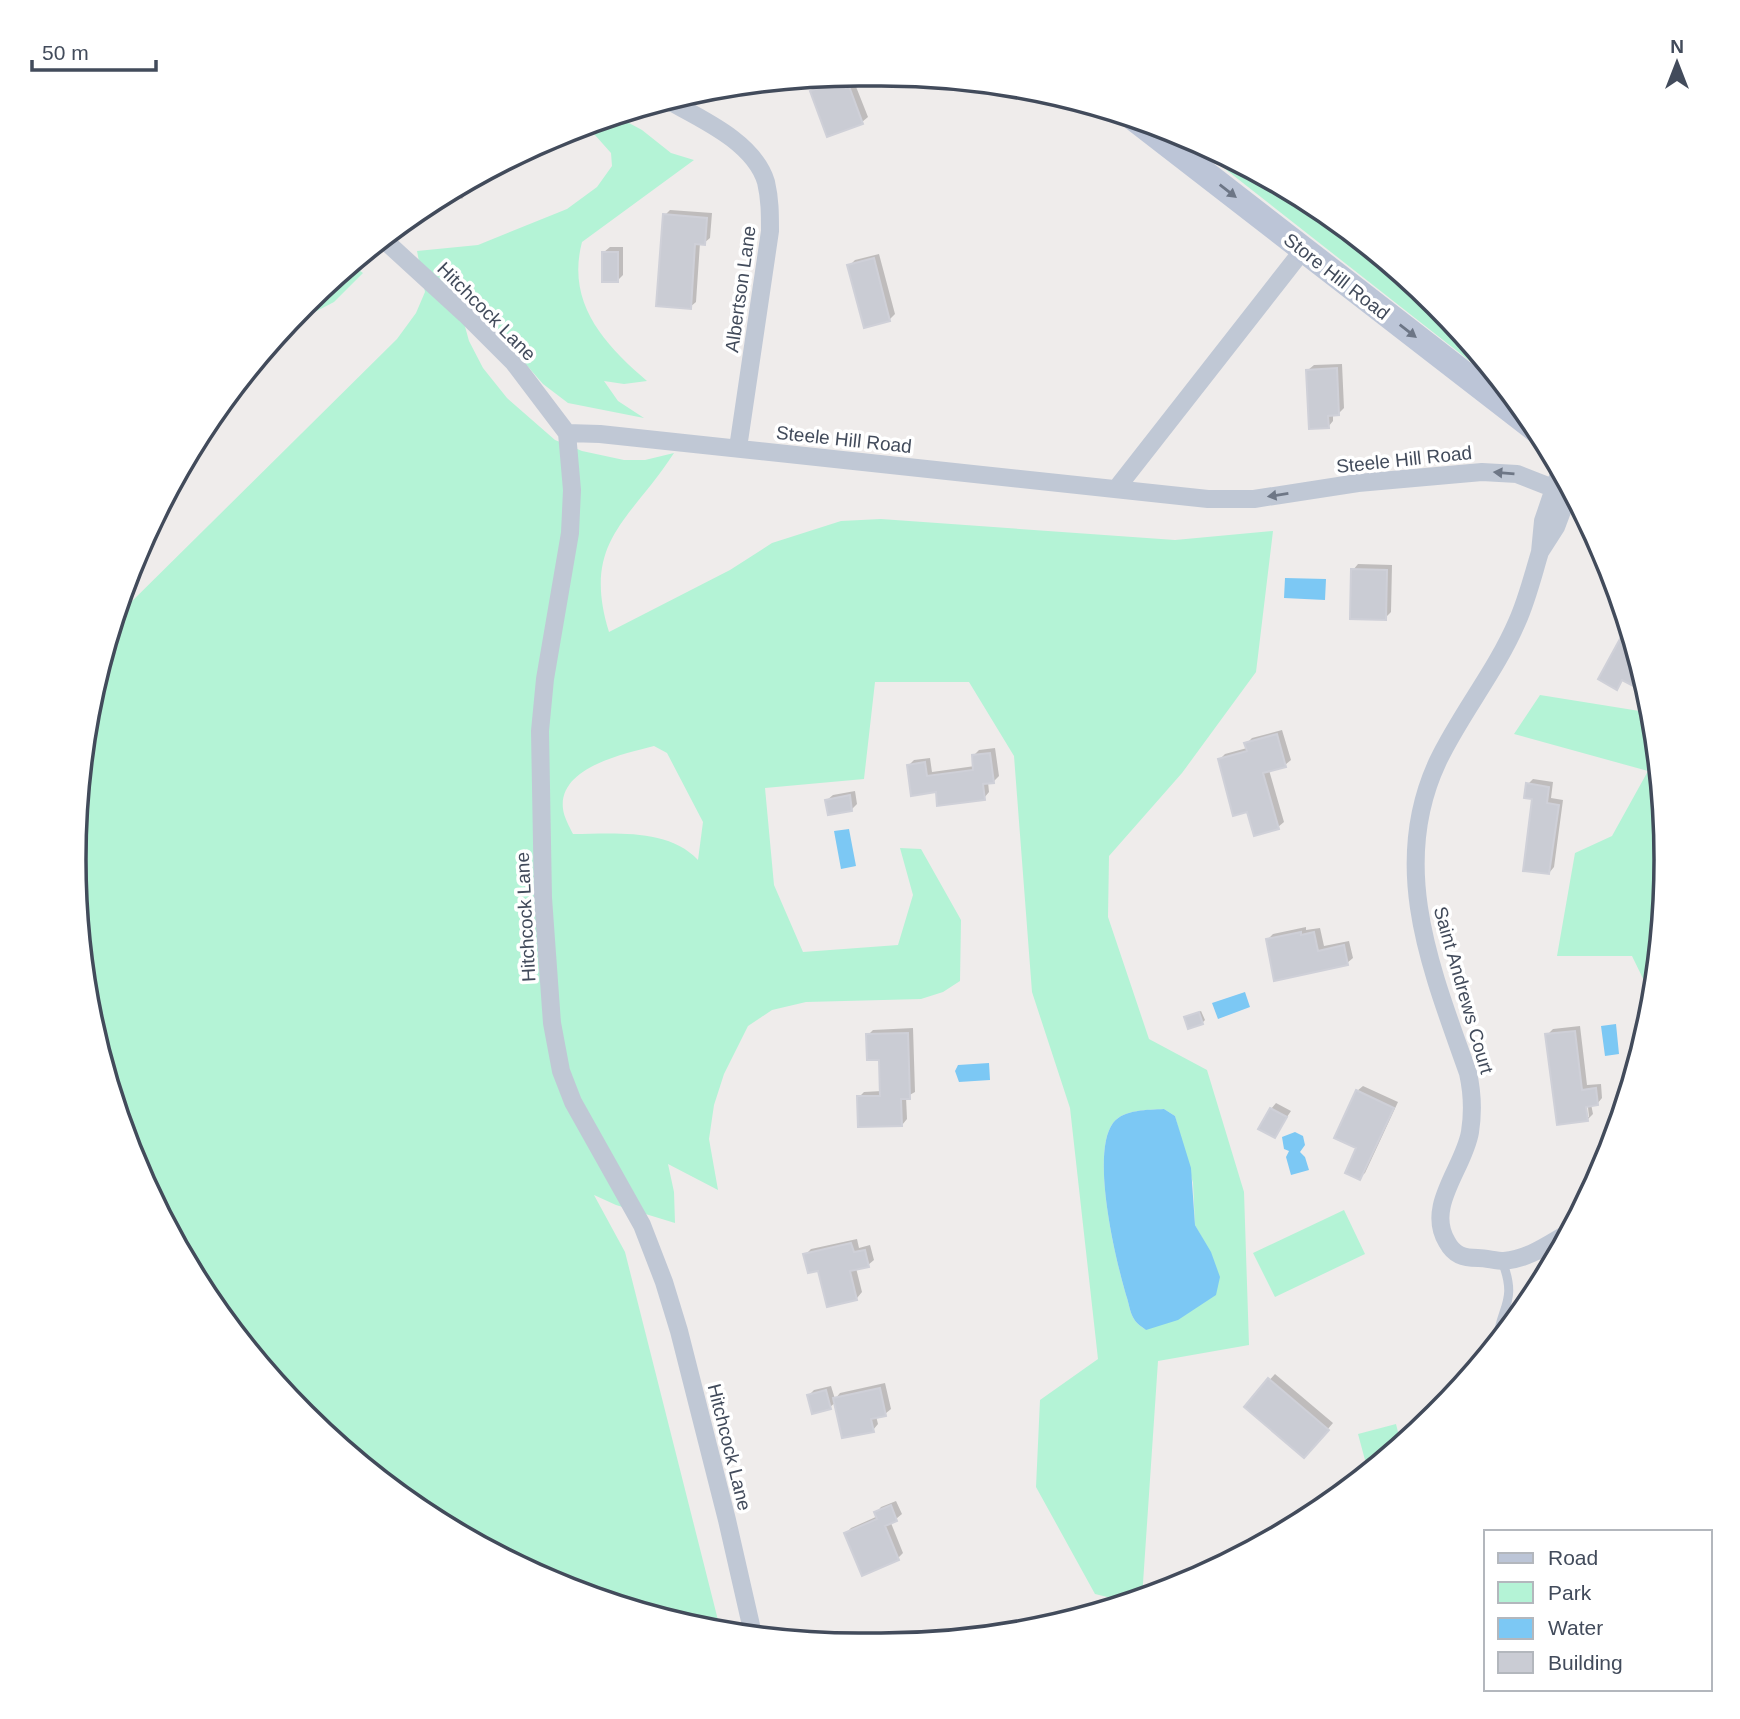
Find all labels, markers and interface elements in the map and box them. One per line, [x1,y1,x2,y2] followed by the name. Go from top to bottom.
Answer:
[32,28,156,72] scale bar
[1642,28,1712,98] north arrow
[1670,36,1684,57] text: N
[42,41,89,64] text: 50 m
[1219,184,1237,198] one-way arrow
[721,224,760,354] street label: Albertson Lane
[1280,229,1394,324] street label: Store Hill Road
[433,258,540,365] street label: Hitchcock Lane
[1399,323,1417,337] one-way arrow
[775,422,913,457] street label: Steele Hill Road
[1335,442,1473,477] street label: Steele Hill Road
[1493,467,1515,478] one-way arrow
[1267,490,1289,501] one-way arrow
[512,852,539,982] street label: Hitchcock Lane
[1430,904,1498,1077] street label: Saint Andrews Court
[704,1382,755,1513] street label: Hitchcock Lane
[1484,1530,1712,1691] legend
[1548,1546,1598,1569] text: Road
[1548,1581,1592,1604] text: Park
[1548,1616,1603,1639] text: Water
[1548,1651,1623,1674] text: Building

